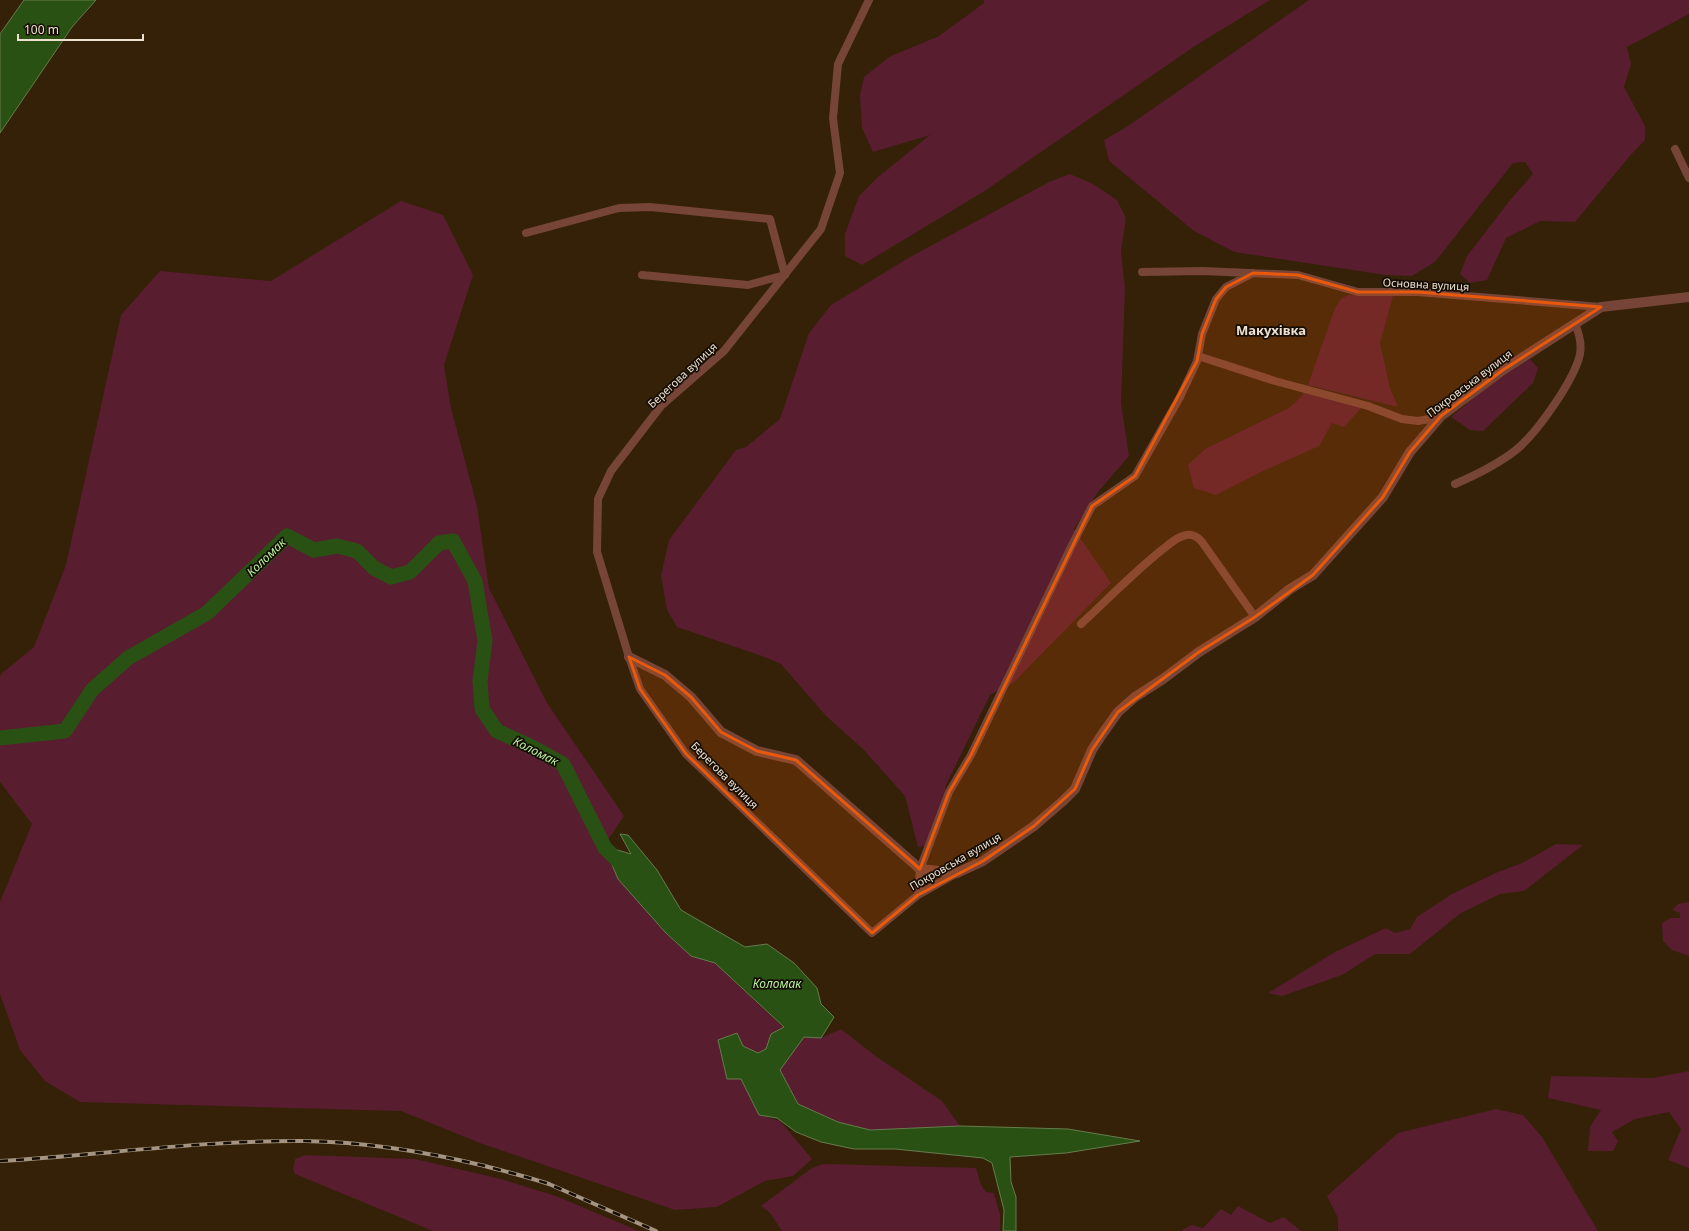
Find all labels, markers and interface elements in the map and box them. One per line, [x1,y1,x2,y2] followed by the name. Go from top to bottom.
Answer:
[18,16,143,42] scale bar
[24,21,59,38] text: 100 m
[1382,274,1470,294] street label: Основна вулиця
[1236,321,1306,339] district label: Макухівка
[644,339,720,411] street label: Берегова вулиця
[1423,346,1515,420] street label: Покровська вулиця
[243,533,290,580] water label: Коломак
[510,732,562,770] water label: Коломак
[688,738,762,812] street label: Берегова вулиця
[906,829,1004,893] street label: Покровська вулиця
[753,975,802,992] water label: Коломак

